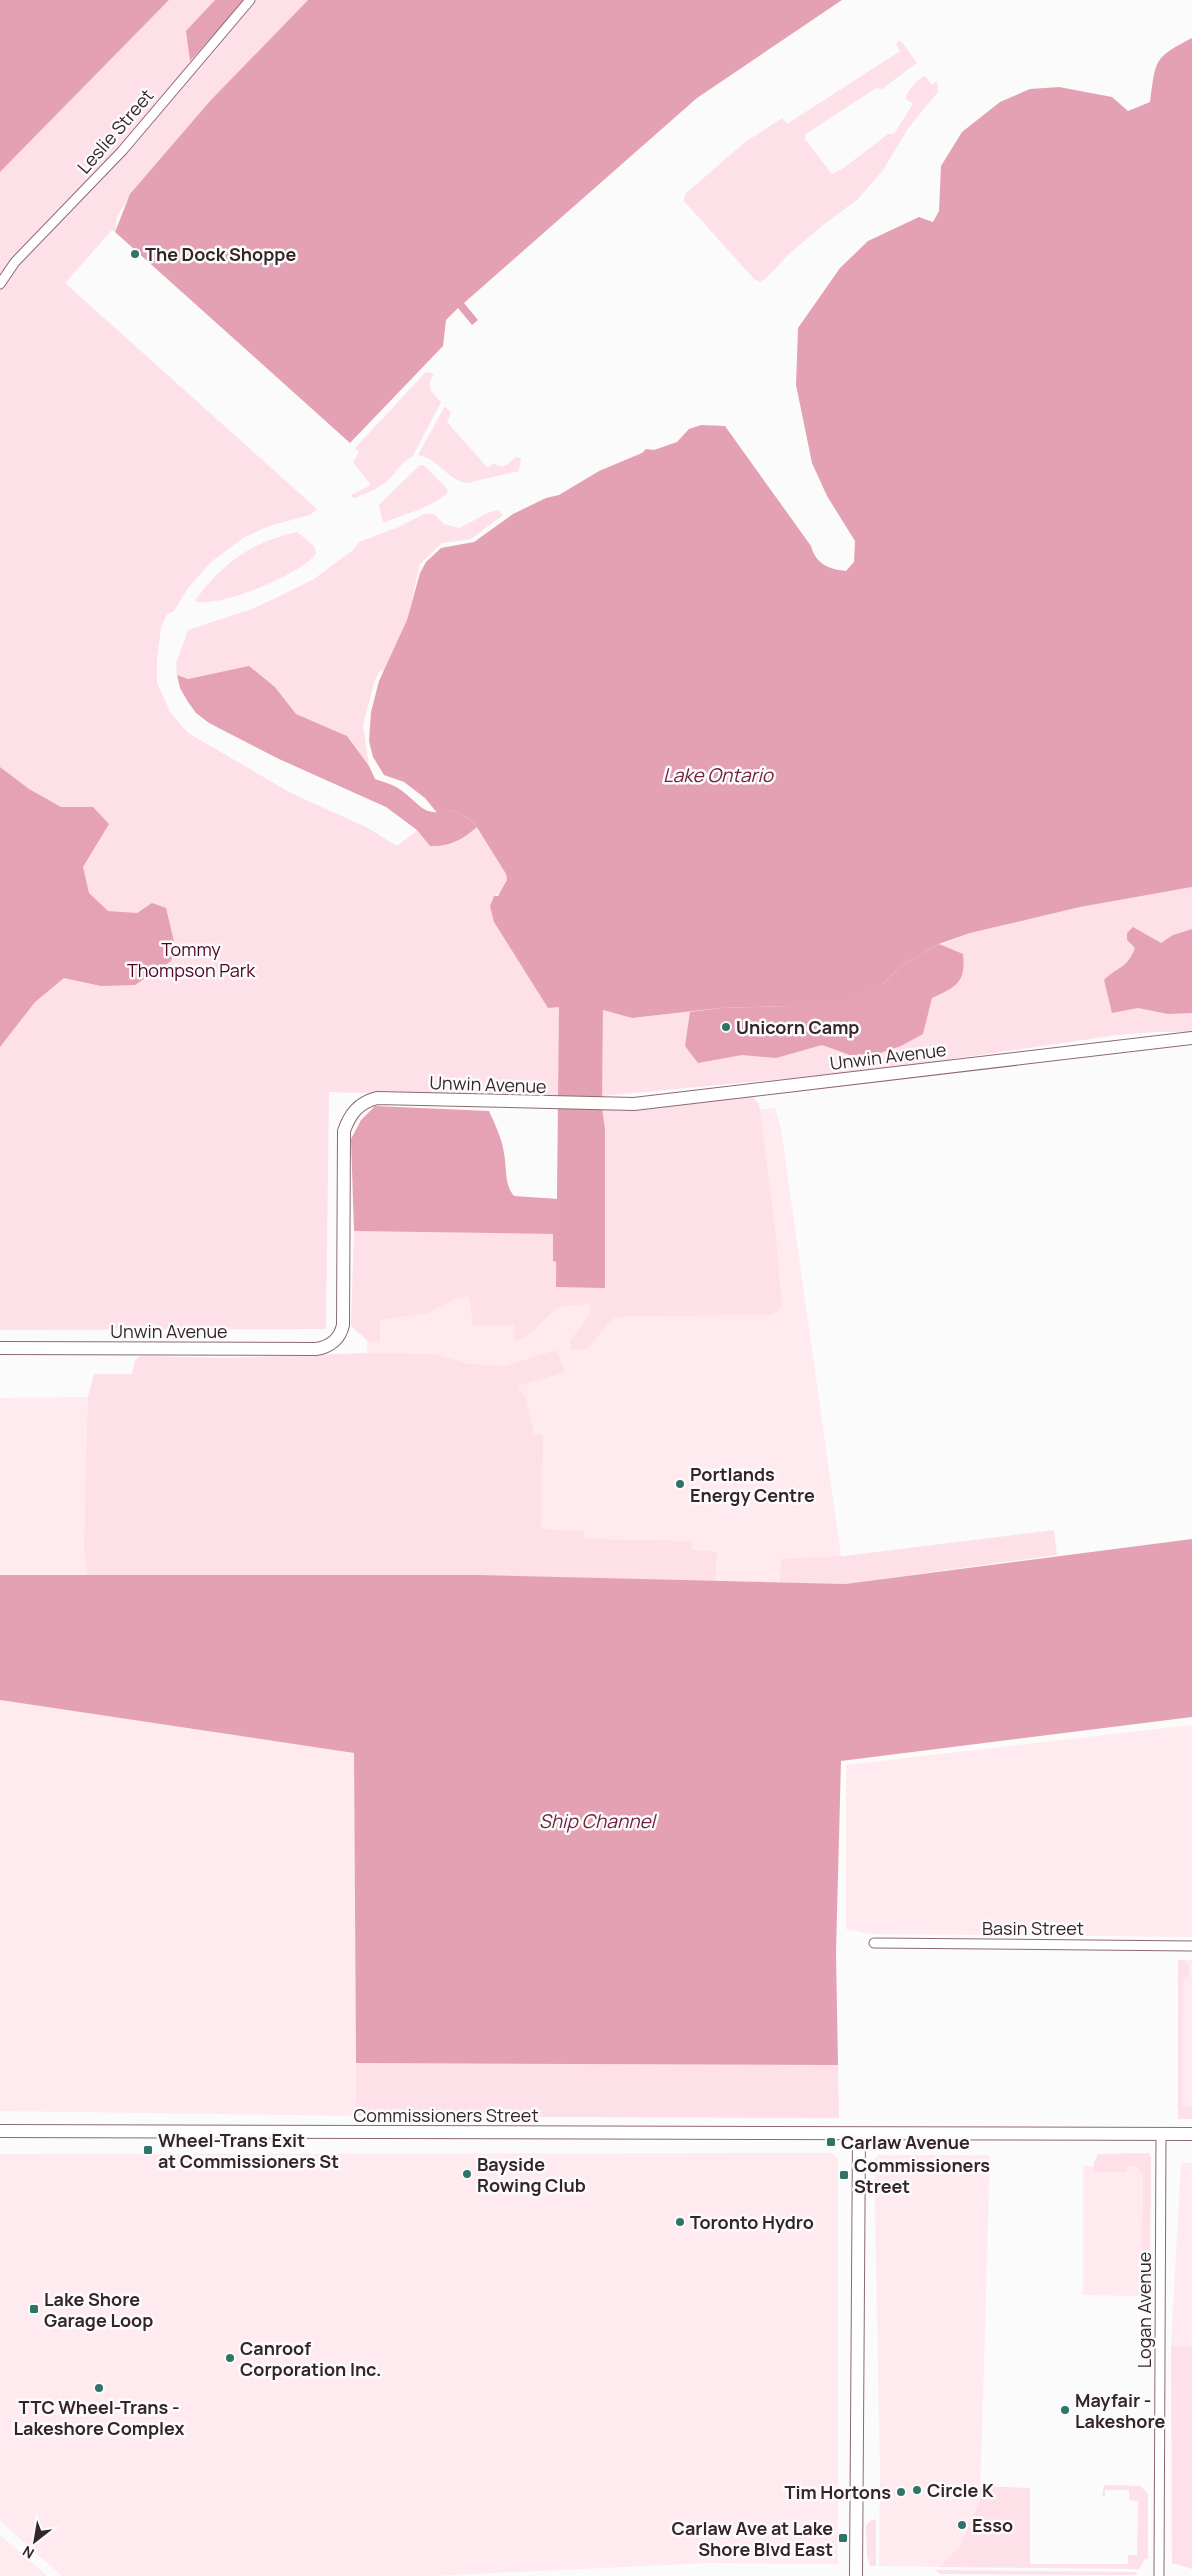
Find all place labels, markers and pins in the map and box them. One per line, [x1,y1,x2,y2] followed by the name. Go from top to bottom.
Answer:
[145,242,296,266] place label: The Dock Shoppe
[129,248,141,260] marker: The Dock Shoppe
[736,1015,859,1039] place label: Unicorn Camp
[720,1021,732,1033] marker: Unicorn Camp
[690,1462,815,1507] place label: Portlands Energy Centre
[674,1478,686,1490] marker: Portlands Energy Centre
[158,2128,339,2173] place label: Wheel-Trans Exit at Commissioners St
[841,2130,970,2154] place label: Carlaw Avenue
[825,2136,837,2148] marker: Carlaw Avenue
[142,2144,154,2156] marker: Wheel-Trans Exit at Commissioners St
[477,2152,586,2197] place label: Bayside Rowing Club
[854,2153,990,2198] place label: Commissioners Street
[461,2168,473,2180] marker: Bayside Rowing Club
[838,2169,850,2181] marker: Commissioners Street
[690,2210,814,2234] place label: Toronto Hydro
[674,2216,686,2228] marker: Toronto Hydro
[44,2287,153,2332] place label: Lake Shore Garage Loop
[28,2303,40,2315] marker: Lake Shore Garage Loop
[240,2336,382,2381] place label: Canroof Corporation Inc.
[224,2352,236,2364] marker: Canroof Corporation Inc.
[93,2382,105,2394] marker: TTC Wheel-Trans - Lakeshore Complex
[1075,2388,1165,2433] place label: Mayfair - Lakeshore
[13,2395,185,2440] place label: TTC Wheel-Trans - Lakeshore Complex
[1059,2404,1071,2416] marker: Mayfair - Lakeshore
[927,2478,994,2502] place label: Circle K
[785,2480,891,2504] place label: Tim Hortons
[911,2484,923,2496] marker: Circle K
[895,2486,907,2498] marker: Tim Hortons
[972,2513,1013,2537] place label: Esso
[672,2516,833,2561] place label: Carlaw Ave at Lake Shore Blvd East
[956,2519,968,2531] marker: Esso
[837,2532,849,2544] marker: Carlaw Ave at Lake Shore Blvd East

